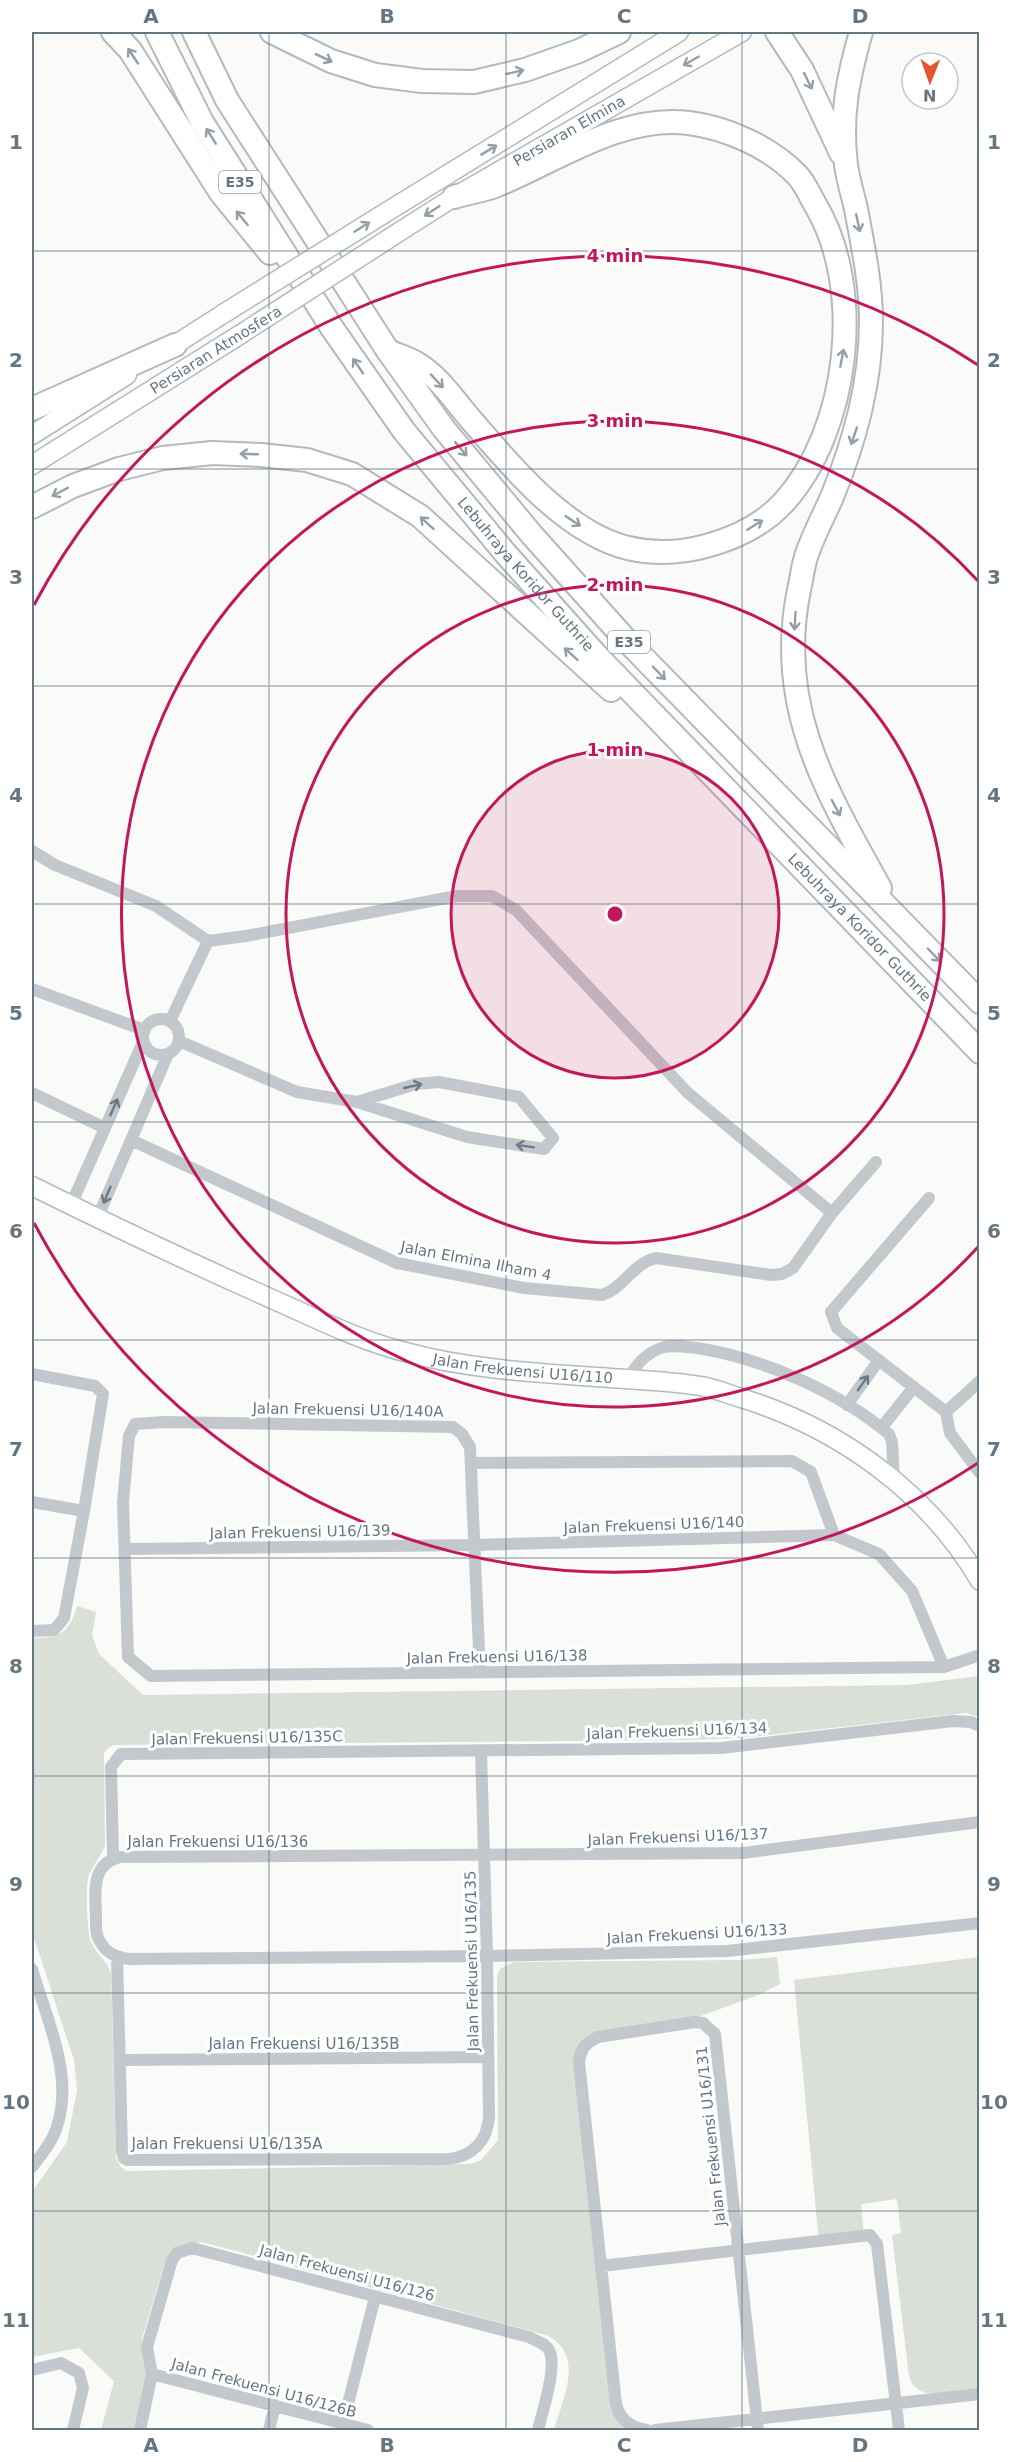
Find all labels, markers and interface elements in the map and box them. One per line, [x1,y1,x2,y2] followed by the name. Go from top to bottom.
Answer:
[143,4,159,28] text: A
[379,4,395,28] text: B
[617,4,631,28] text: C
[852,4,868,28] text: D
[127,48,139,65] one-way arrow
[900,51,960,111] north arrow
[315,52,333,64] one-way arrow
[683,55,700,67] one-way arrow
[505,66,524,78] one-way arrow
[802,72,814,90] one-way arrow
[923,86,937,105] text: N
[510,92,628,170] street label: Persiaran Elmina
[205,128,217,145] one-way arrow
[9,130,23,154] text: 1
[987,130,1001,154] text: 1
[480,143,497,155] one-way arrow
[219,171,261,193] road number: E35
[424,205,440,217] one-way arrow
[235,210,248,226] one-way arrow
[853,213,864,232] one-way arrow
[353,221,370,233] one-way arrow
[587,245,643,266] text: 4 min
[147,302,285,398] street label: Persiaran Atmosfera
[9,348,23,372] text: 2
[987,348,1001,372] text: 2
[837,349,848,368] one-way arrow
[352,358,364,374] one-way arrow
[430,374,444,389] one-way arrow
[587,410,643,431] text: 3 min
[847,426,858,445] one-way arrow
[454,441,467,457] one-way arrow
[239,449,259,460] one-way arrow
[51,487,69,499] one-way arrow
[454,494,598,655] street label: Lebuhraya Koridor Guthrie
[564,515,580,527] one-way arrow
[420,516,435,530] one-way arrow
[747,519,764,532] one-way arrow
[9,565,23,589] text: 3
[987,565,1001,589] text: 3
[587,574,643,595] text: 2 min
[789,611,800,630] one-way arrow
[608,631,650,653] road number: E35
[564,647,579,661] one-way arrow
[652,666,667,681] one-way arrow
[587,739,643,760] text: 1 min
[9,783,23,807] text: 4
[987,783,1001,807] text: 4
[831,799,842,817] one-way arrow
[784,850,935,1005] street label: Lebuhraya Koridor Guthrie
[605,904,625,924] centre of rings
[927,947,941,962] one-way arrow
[9,1001,23,1025] text: 5
[987,1001,1001,1025] text: 5
[403,1080,422,1091] one-way arrow
[109,1098,121,1116] one-way arrow
[516,1140,535,1151] one-way arrow
[101,1186,112,1204] one-way arrow
[9,1219,23,1243] text: 6
[987,1219,1001,1243] text: 6
[398,1237,553,1284] street label: Jalan Elmina Ilham 4
[430,1350,614,1387] street label: Jalan Frekuensi U16/110
[857,1375,869,1391] one-way arrow
[251,1399,444,1421] street label: Jalan Frekuensi U16/140A
[9,1437,23,1461] text: 7
[987,1437,1001,1461] text: 7
[562,1513,745,1537] street label: Jalan Frekuensi U16/140
[208,1521,391,1543] street label: Jalan Frekuensi U16/139
[405,1646,588,1668] street label: Jalan Frekuensi U16/138
[9,1654,23,1678] text: 8
[987,1654,1001,1678] text: 8
[585,1719,768,1743] street label: Jalan Frekuensi U16/134
[150,1727,343,1749] street label: Jalan Frekuensi U16/135C
[586,1825,769,1849] street label: Jalan Frekuensi U16/137
[127,1833,308,1851] street label: Jalan Frekuensi U16/136
[461,1870,483,2053] street label: Jalan Frekuensi U16/135
[9,1872,23,1896] text: 9
[987,1872,1001,1896] text: 9
[605,1920,788,1948] street label: Jalan Frekuensi U16/133
[207,2035,400,2053] street label: Jalan Frekuensi U16/135B
[693,2045,730,2228] street label: Jalan Frekuensi U16/131
[2,2090,30,2114] text: 10
[980,2090,1008,2114] text: 10
[130,2135,323,2153] street label: Jalan Frekuensi U16/135A
[256,2241,437,2305] street label: Jalan Frekuensi U16/126
[2,2308,30,2332] text: 11
[980,2308,1008,2332] text: 11
[168,2354,359,2421] street label: Jalan Frekuensi U16/126B
[143,2433,159,2457] text: A
[379,2433,395,2457] text: B
[617,2433,631,2457] text: C
[852,2433,868,2457] text: D

